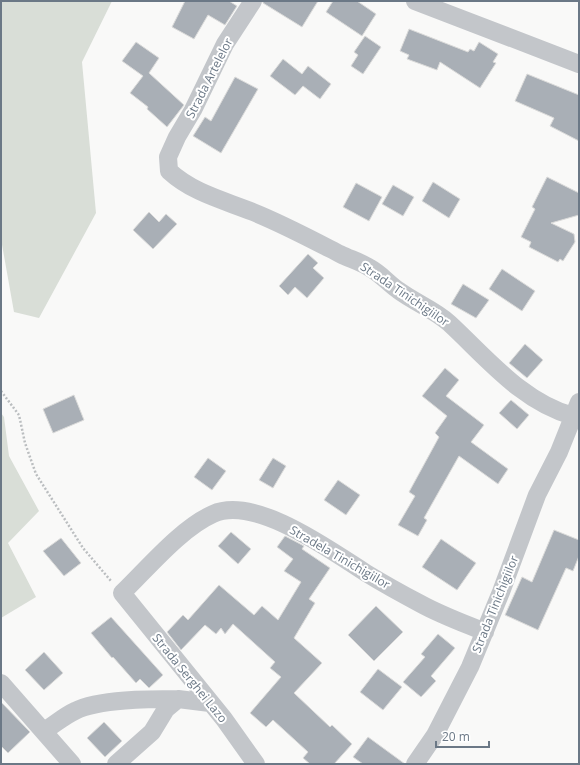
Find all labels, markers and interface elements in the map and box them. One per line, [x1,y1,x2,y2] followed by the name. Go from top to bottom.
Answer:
[181,35,237,121] street label: Strada Artelelor
[357,258,453,330] street label: Strada Tinichigiilor
[287,521,393,593] street label: Stradela Tinichigiilor
[468,553,522,655] street label: Strada Tinichigiilor
[149,630,231,726] street label: Strada Serghei Lazo
[436,723,489,749] scale bar
[442,728,470,745] text: 20 m

